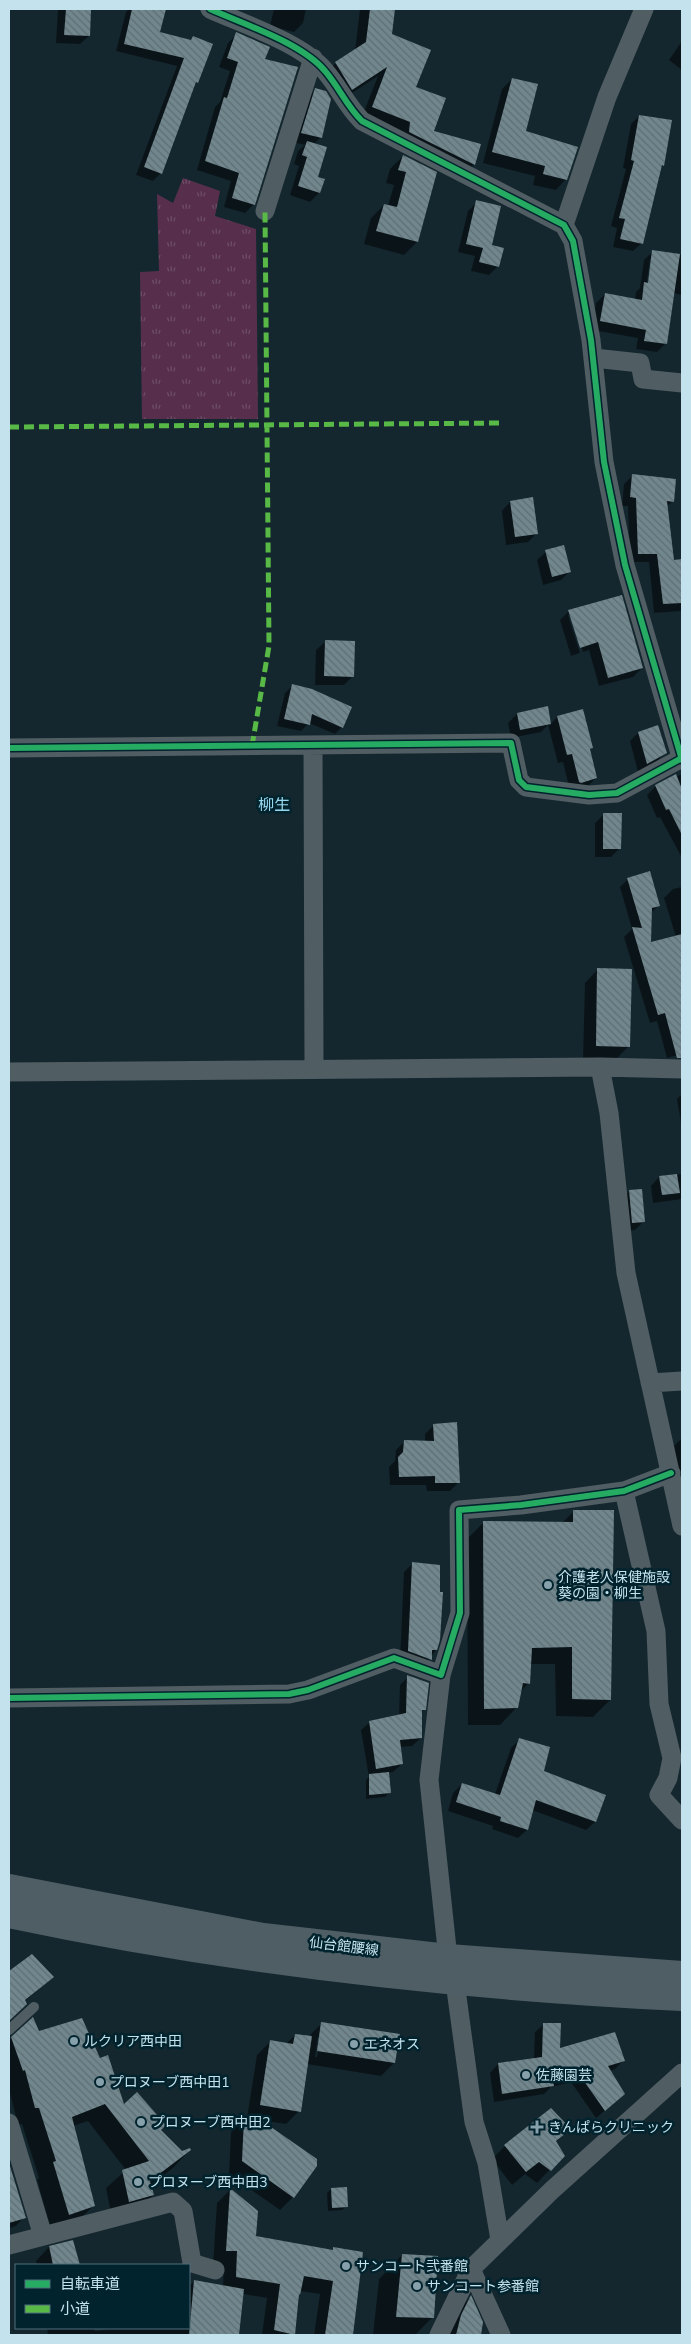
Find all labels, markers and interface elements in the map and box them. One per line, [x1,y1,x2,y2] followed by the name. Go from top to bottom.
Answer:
[258,794,290,816] district label: 柳生
[558,1568,670,1603] place label: 介護老人保健施設 葵の園・柳生
[542,1579,554,1591] marker: 介護老人保健施設 葵の園・柳生
[308,1933,380,1960] street label: 仙台館腰線
[84,2032,182,2051] place label: ルクリア西中田
[68,2035,80,2047] marker: ルクリア西中田
[364,2035,420,2054] place label: エネオス
[348,2038,360,2050] marker: エネオス
[536,2066,592,2085] place label: 佐藤園芸
[520,2069,532,2081] marker: 佐藤園芸
[110,2073,230,2092] place label: プロヌーブ西中田1
[94,2076,106,2088] marker: プロヌーブ西中田1
[151,2113,271,2132] place label: プロヌーブ西中田2
[135,2116,147,2128] marker: プロヌーブ西中田2
[548,2118,674,2137] place label: きんぱらクリニック
[530,2120,544,2134] marker: きんぱらクリニック
[148,2173,268,2192] place label: プロヌーブ西中田3
[132,2176,144,2188] marker: プロヌーブ西中田3
[356,2257,468,2276] place label: サンコート弐番館
[340,2260,352,2272] marker: サンコート弐番館
[15,2264,190,2329] legend
[60,2274,120,2294] text: 自転車道
[427,2277,539,2296] place label: サンコート参番館
[411,2280,423,2292] marker: サンコート参番館
[60,2299,90,2319] text: 小道

